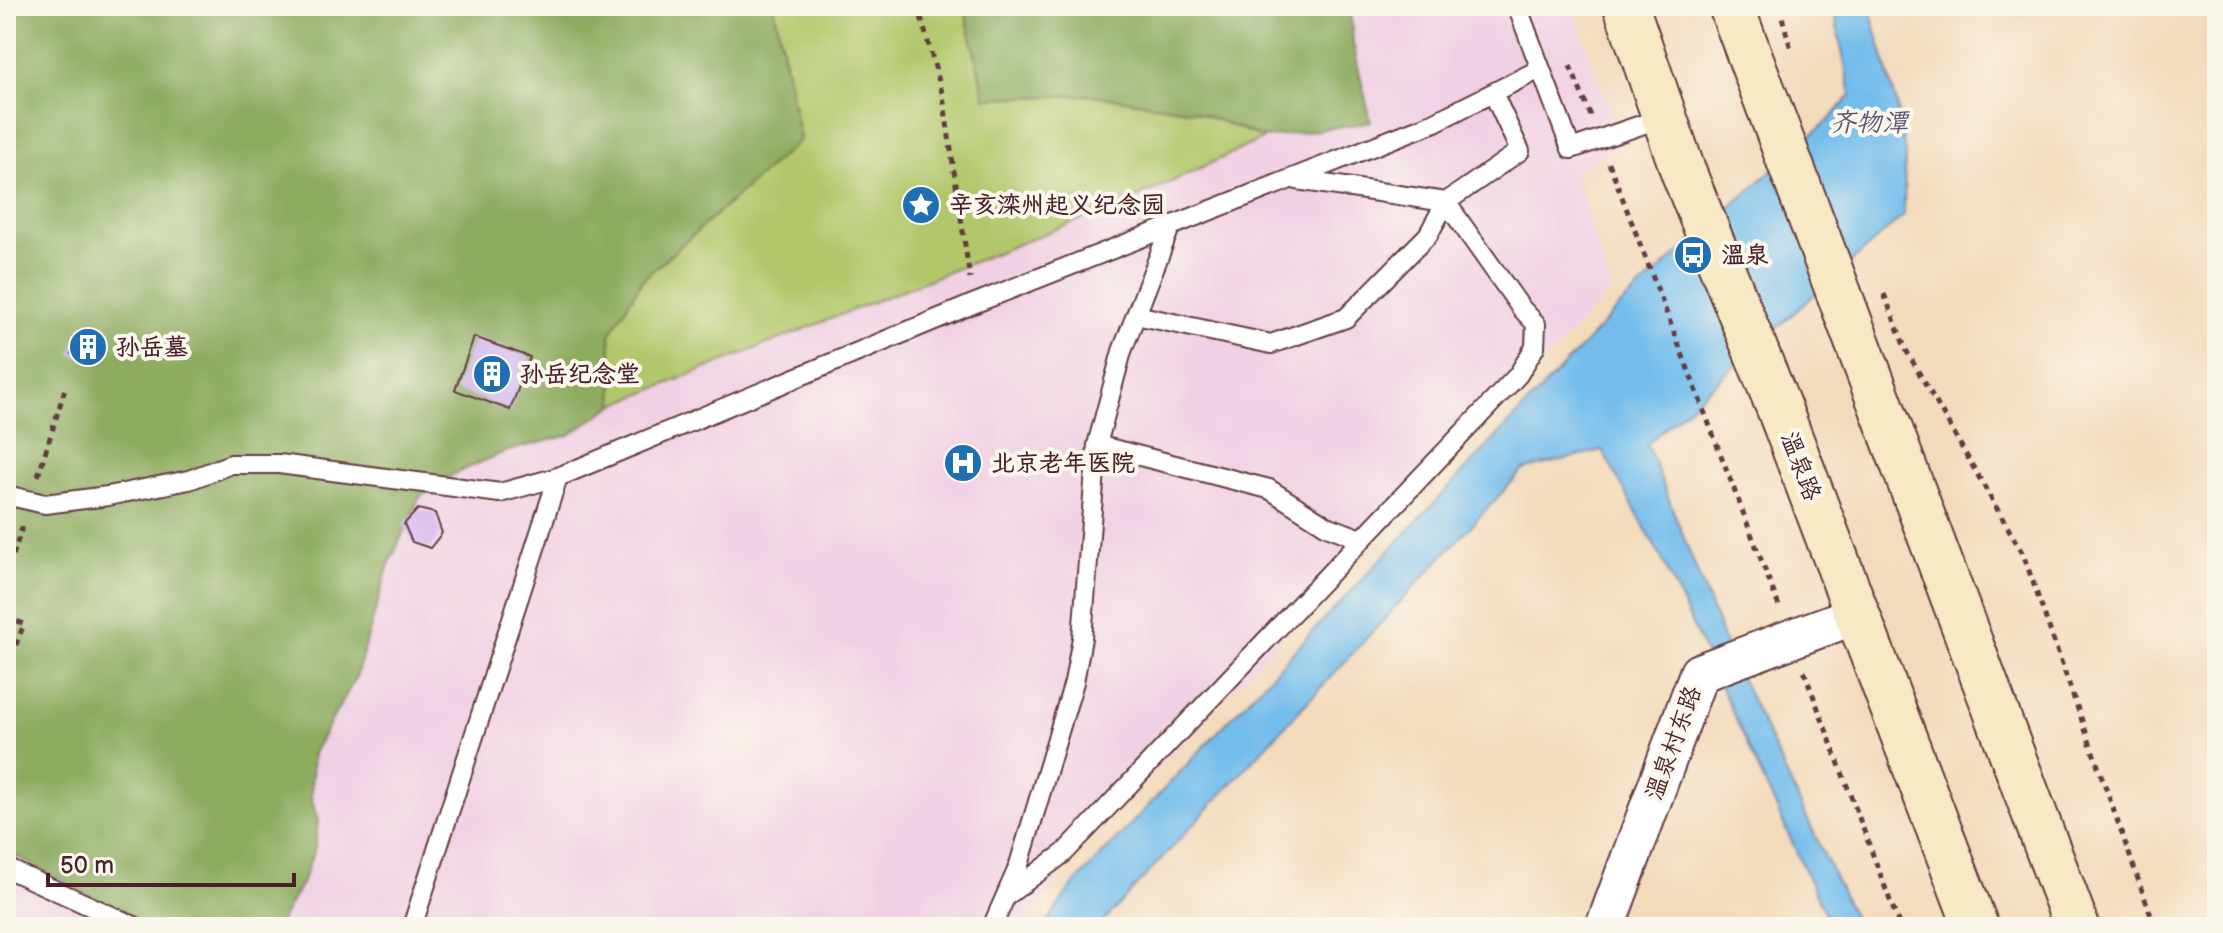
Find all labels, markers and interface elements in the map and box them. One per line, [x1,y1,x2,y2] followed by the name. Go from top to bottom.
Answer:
[1830,108,1910,139] water label: 齐物潭
[900,184,942,226] place icon: 辛亥滦州起义纪念园
[949,191,1165,220] place label: 辛亥滦州起义纪念园
[1672,234,1714,276] bus stop icon: 温泉
[1721,241,1769,270] place label: 温泉
[67,326,109,368] building icon: 孙岳墓
[116,333,188,362] place label: 孙岳墓
[471,353,513,395] building icon: 孙岳纪念堂
[520,360,640,389] place label: 孙岳纪念堂
[1774,427,1827,505] street label: 温泉路
[942,442,984,484] hospital icon: 北京老年医院
[991,449,1135,478] place label: 北京老年医院
[1639,682,1708,805] street label: 温泉村东路
[48,837,294,887] scale bar
[60,851,114,880] text: 50 m

